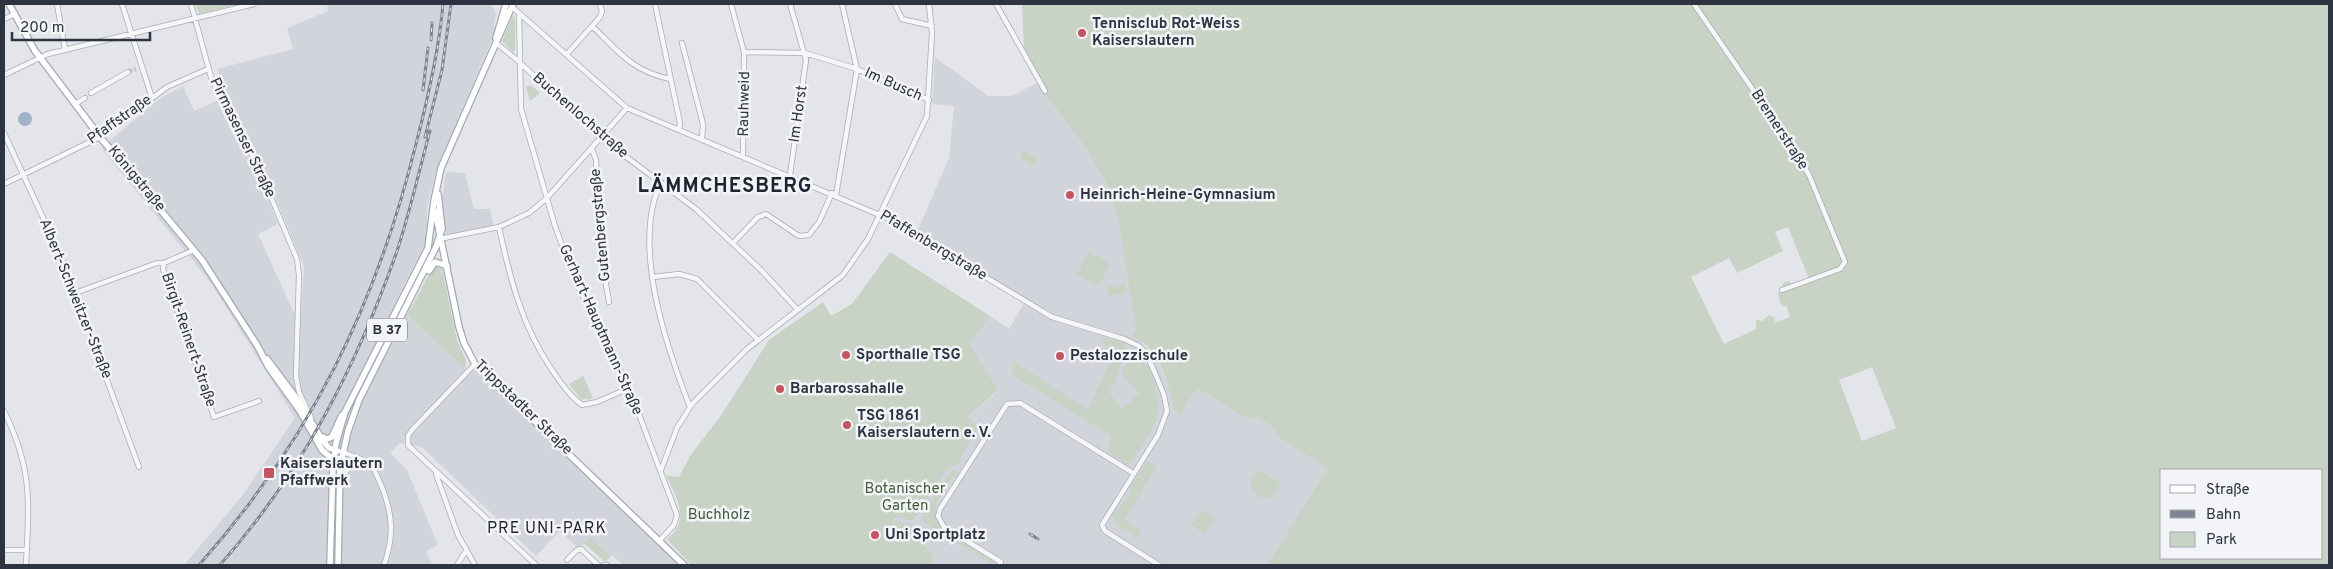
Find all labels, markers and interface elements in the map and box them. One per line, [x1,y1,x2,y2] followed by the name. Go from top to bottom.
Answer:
[12,10,150,42] scale bar
[1092,15,1240,51] place label: Tennisclub Rot-Weiss Kaiserslautern
[20,19,65,38] text: 200 m
[1076,27,1088,39] marker: Tennisclub Rot-Weiss Kaiserslautern
[861,64,925,106] street label: Im Busch
[528,69,632,163] street label: Buchenlochstraße
[735,71,755,137] street label: Rauhweid
[205,75,279,201] street label: Pirmasenser Straße
[786,84,812,144] street label: Im Horst
[1746,86,1812,174] street label: Bremerstraße
[84,91,156,149] street label: Pfaffstraße
[103,142,169,216] street label: Königstraße
[587,168,615,282] street label: Gutenbergstraße
[638,173,812,200] district label: LÄMMCHESBERG
[1080,186,1276,205] place label: Heinrich-Heine-Gymnasium
[1064,189,1076,201] marker: Heinrich-Heine-Gymnasium
[876,207,990,285] street label: Pfaffenbergstraße
[34,216,116,382] street label: Albert-Schweitzer-Straße
[554,242,646,418] street label: Gerhart-Hauptmann-Straße
[156,270,220,410] street label: Birgit-Reinert-Straße
[367,318,407,342] road number: B 37
[856,346,961,365] place label: Sporthalle TSG
[1070,347,1188,366] place label: Pestalozzischule
[840,349,852,361] marker: Sporthalle TSG
[1054,350,1066,362] marker: Pestalozzischule
[470,356,576,460] street label: Trippstadter Straße
[790,380,904,399] place label: Barbarossahalle
[774,383,786,395] marker: Barbarossahalle
[857,407,991,443] place label: TSG 1861 Kaiserslautern e. V.
[841,419,853,431] marker: TSG 1861 Kaiserslautern e. V.
[280,455,383,491] place label: Kaiserslautern Pfaffwerk
[262,466,276,480] marker: Kaiserslautern Pfaffwerk
[2160,469,2323,559] legend
[864,480,946,516] park label: Botanischer Garten
[2206,481,2250,500] text: Straße
[688,506,750,525] park label: Buchholz
[2206,506,2241,525] text: Bahn
[487,519,607,539] district label: PRE UNI-PARK
[885,526,986,545] place label: Uni Sportplatz
[869,529,881,541] marker: Uni Sportplatz
[2206,531,2237,550] text: Park

